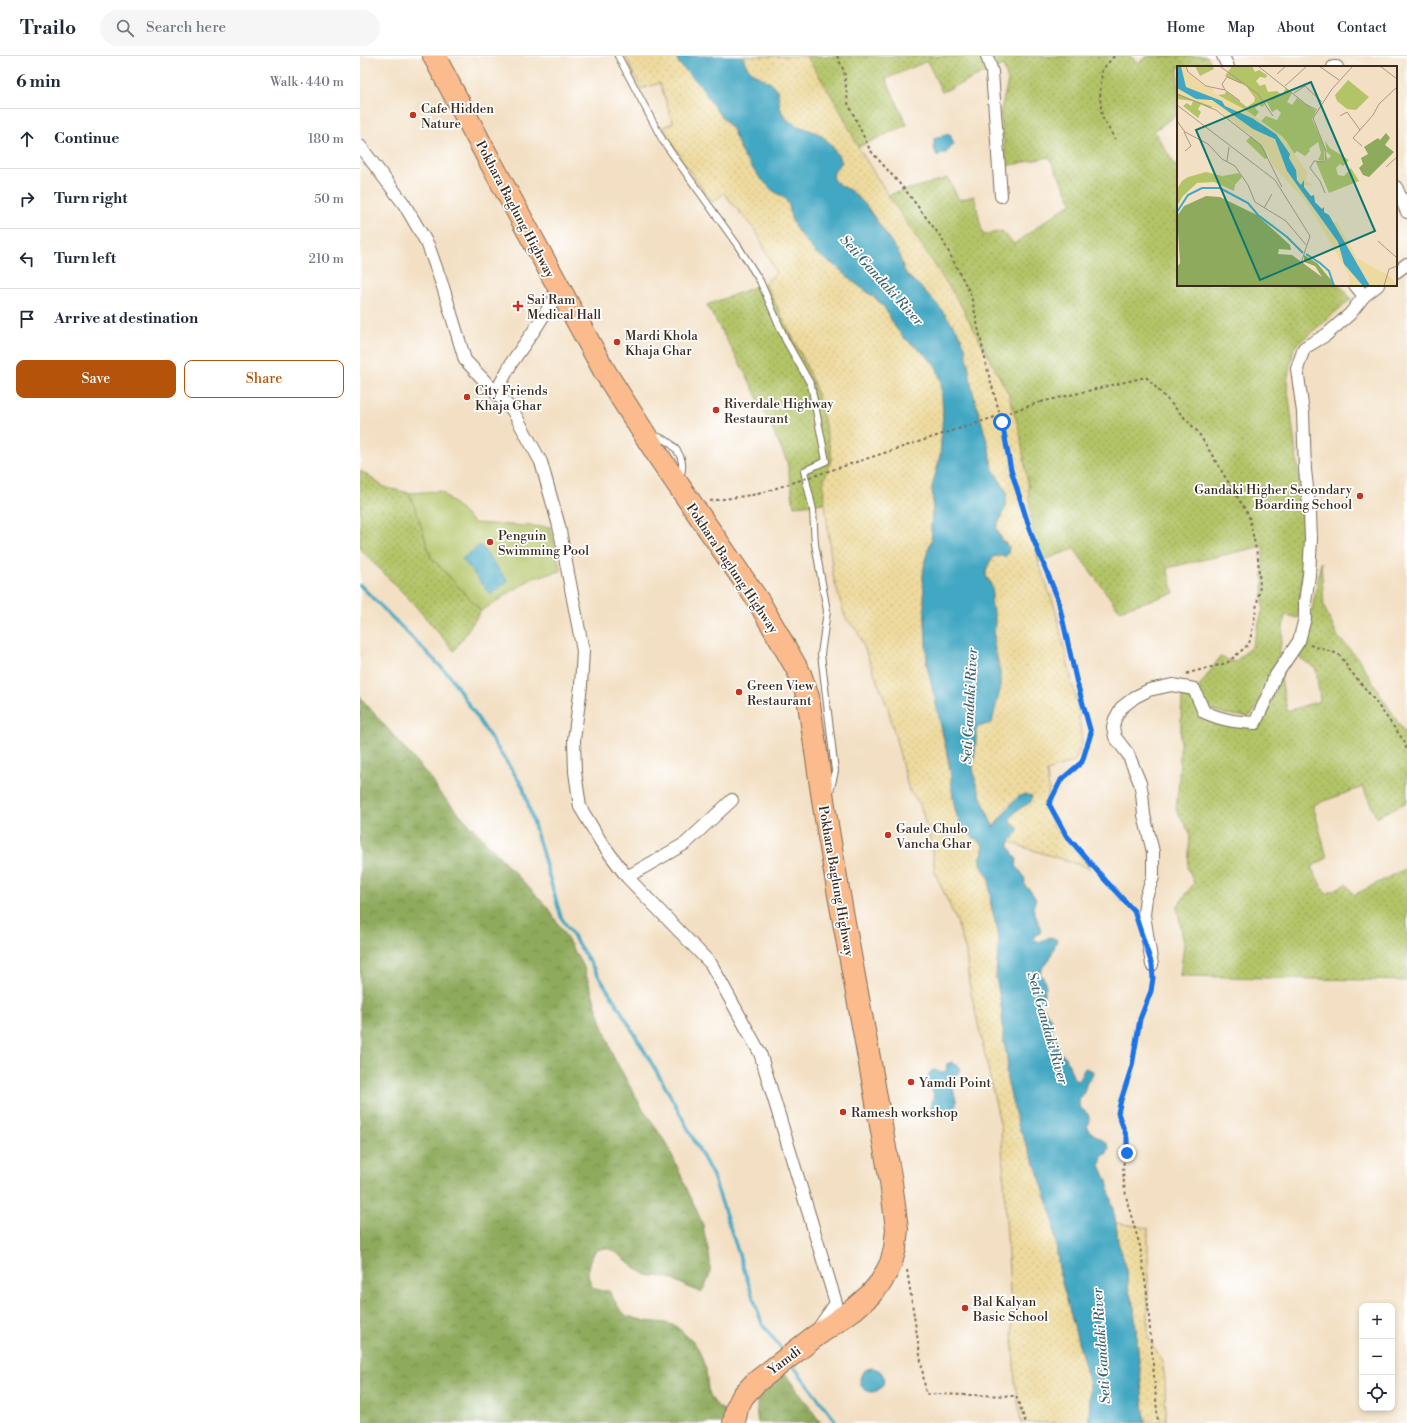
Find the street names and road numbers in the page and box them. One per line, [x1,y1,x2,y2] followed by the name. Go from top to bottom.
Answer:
[472,138,558,281] street label: Pokhara Baglung Highway
[683,501,782,637] street label: Pokhara Baglung Highway
[815,804,857,959] street label: Pokhara Baglung Highway
[764,1343,804,1379] street label: Yamdi

